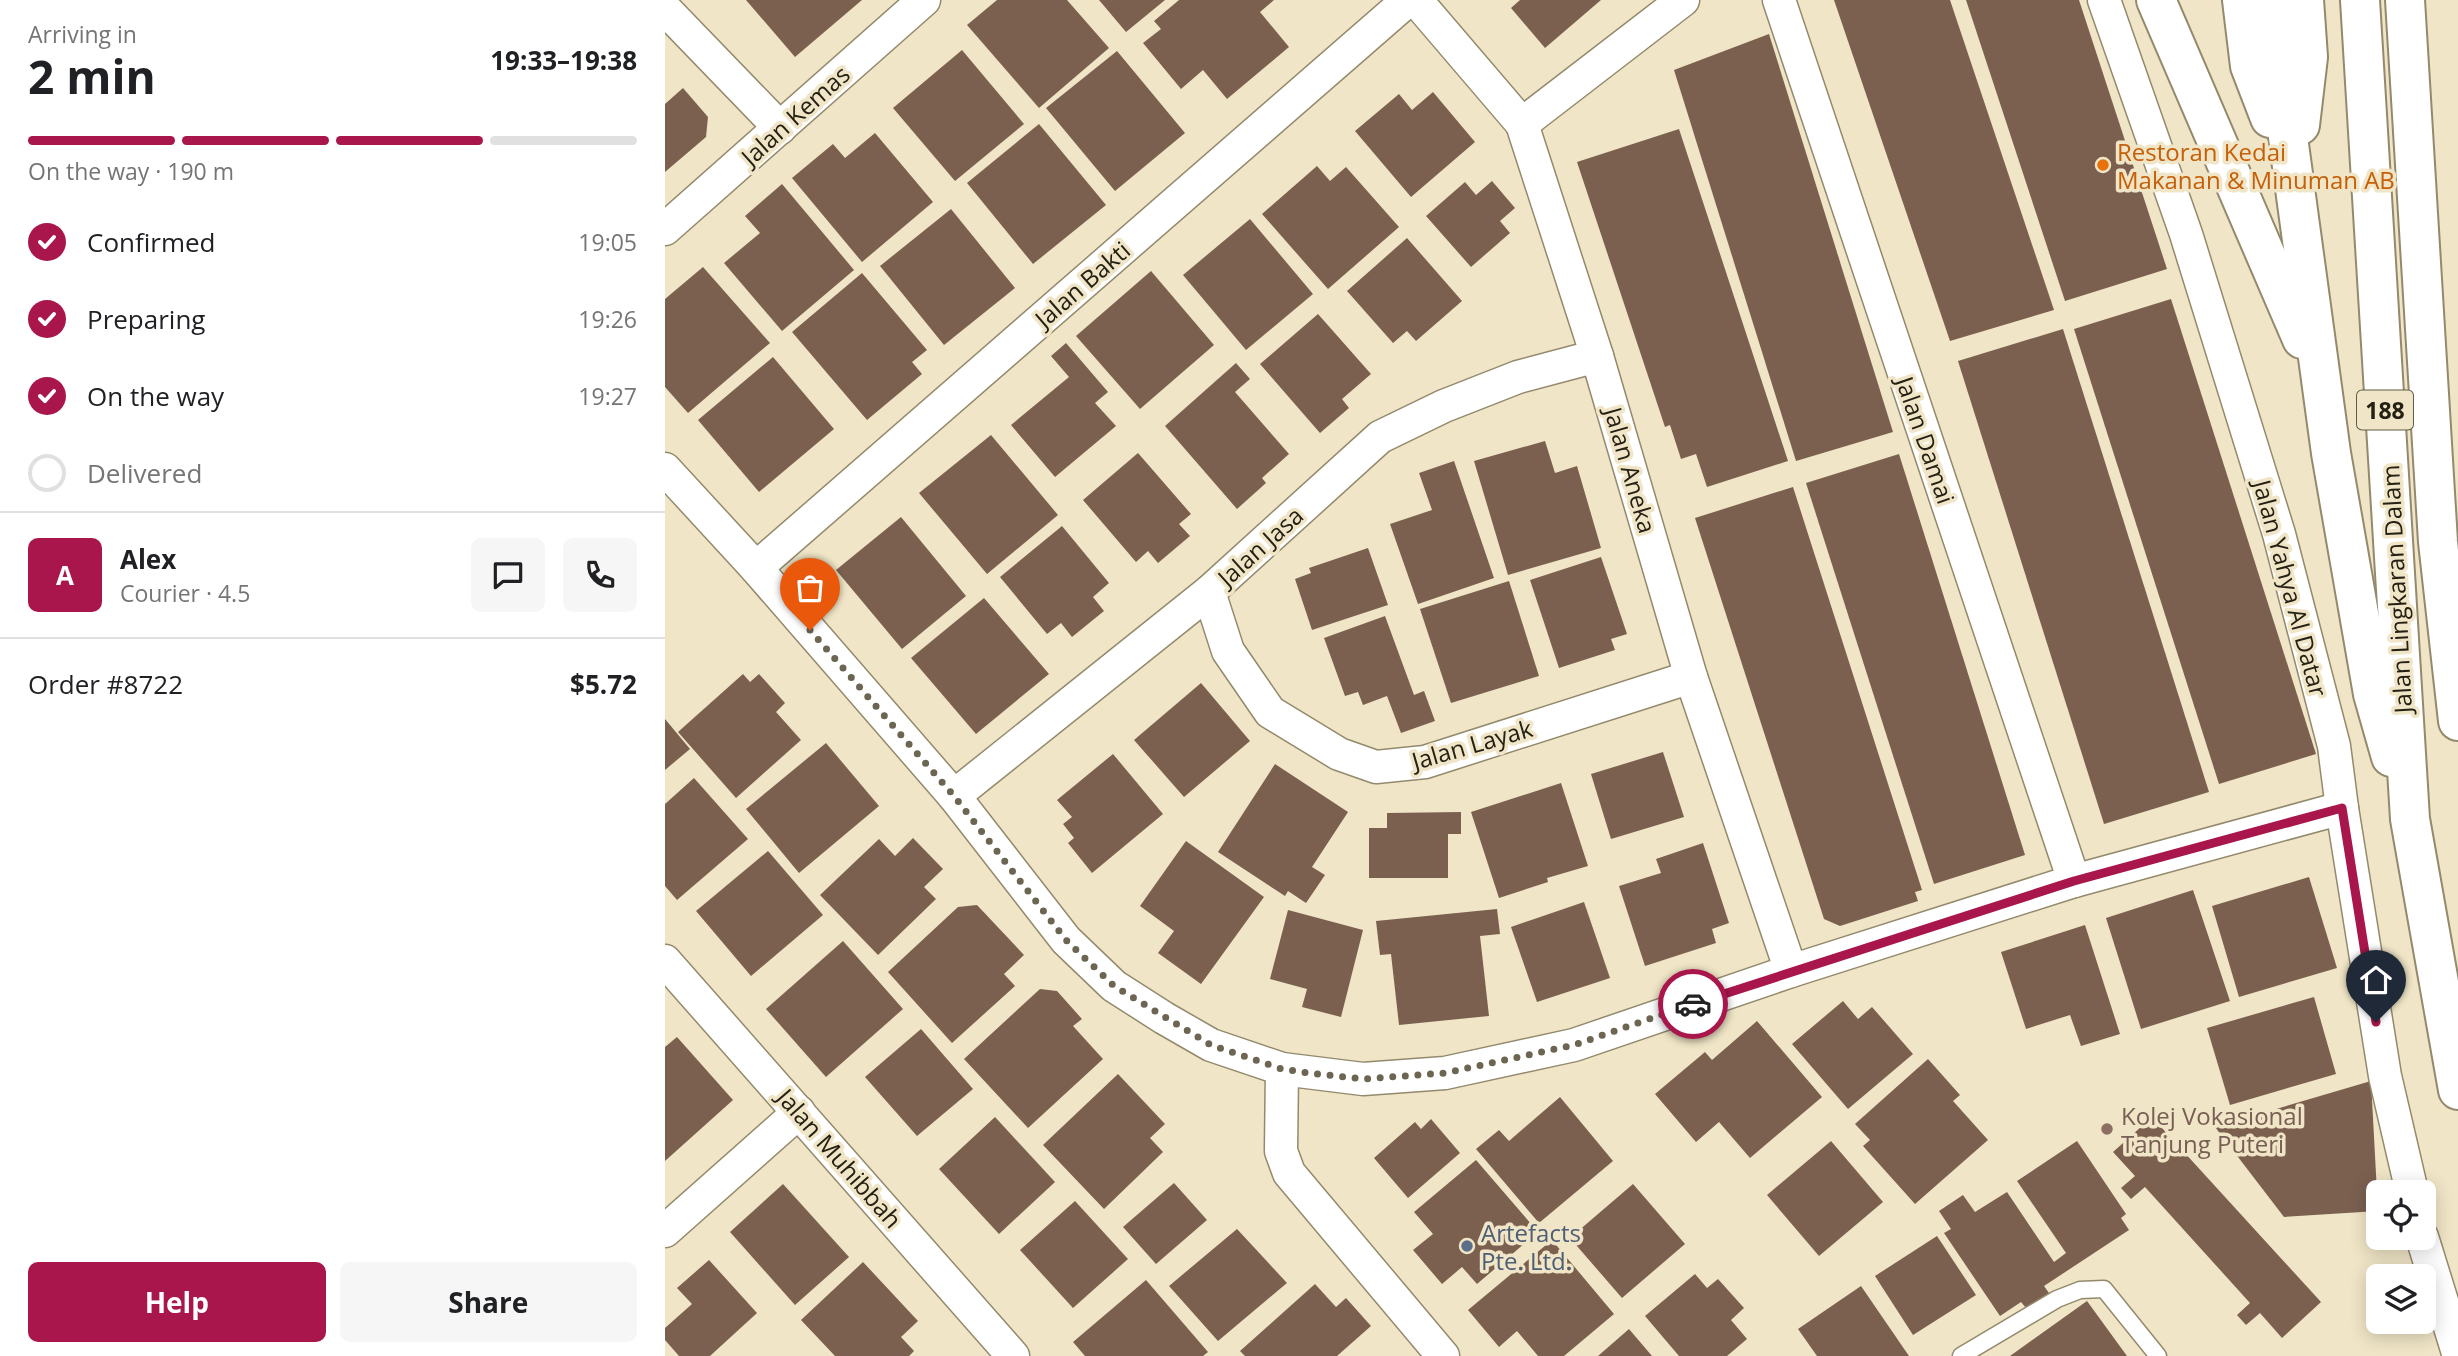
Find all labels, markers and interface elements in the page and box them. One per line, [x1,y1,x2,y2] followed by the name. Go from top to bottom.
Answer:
[28,18,137,50] text: Arriving in
[490,42,637,78] text: 19:33–19:38
[28,45,156,107] text: 2 min
[732,57,856,174] street label: Jalan Kemas
[2117,135,2395,196] place label: Restoran Kedai Makanan & Minuman AB
[28,155,234,187] text: On the way · 190 m
[2095,157,2111,173] marker: Restoran Kedai Makanan & Minuman AB
[28,223,66,261] icon: check
[87,224,215,260] text: Confirmed
[578,226,637,258] text: 19:05
[1026,233,1137,336] street label: Jalan Bakti
[28,300,66,338] icon: check
[87,301,205,337] text: Preparing
[578,303,637,335] text: 19:26
[1888,370,1963,508] street label: Jalan Damai
[28,377,66,415] icon: check
[87,378,224,414] text: On the way
[578,380,637,412] text: 19:27
[2357,390,2413,430] road number: 188
[1597,401,1665,537] street label: Jalan Aneka
[87,455,202,491] text: Delivered
[2373,464,2419,716] street label: Jalan Lingkaran Dalam
[2246,474,2336,700] street label: Jalan Yahya Al Datar
[1209,499,1310,595] street label: Jalan Jasa
[471,538,545,612] button: chat
[563,538,637,612] button: phone
[120,541,176,577] text: Alex
[56,557,74,593] text: A
[780,558,840,630] pin
[791,569,829,607] icon: bag
[120,577,250,609] text: Courier · 4.5
[28,666,183,702] text: Order #8722
[570,666,637,702] text: $5.72
[1406,711,1536,777] street label: Jalan Layak
[2346,950,2406,1022] pin
[2357,961,2395,999] icon: home
[1658,969,1728,1039] courier
[1674,985,1712,1023] icon: car
[769,1080,910,1235] street label: Jalan Muhibbah
[2121,1099,2303,1160] place label: Kolej Vokasional Tanjung Puteri
[2099,1121,2115,1137] marker: Kolej Vokasional Tanjung Puteri
[2366,1180,2436,1334] map controls
[2366,1180,2436,1250] button: locate
[1481,1216,1581,1277] place label: Artefacts Pte. Ltd.
[1459,1238,1475,1254] marker: Artefacts Pte. Ltd.
[28,1262,326,1342] button: Help
[340,1262,637,1342] button: Share
[2366,1264,2436,1334] button: layers

